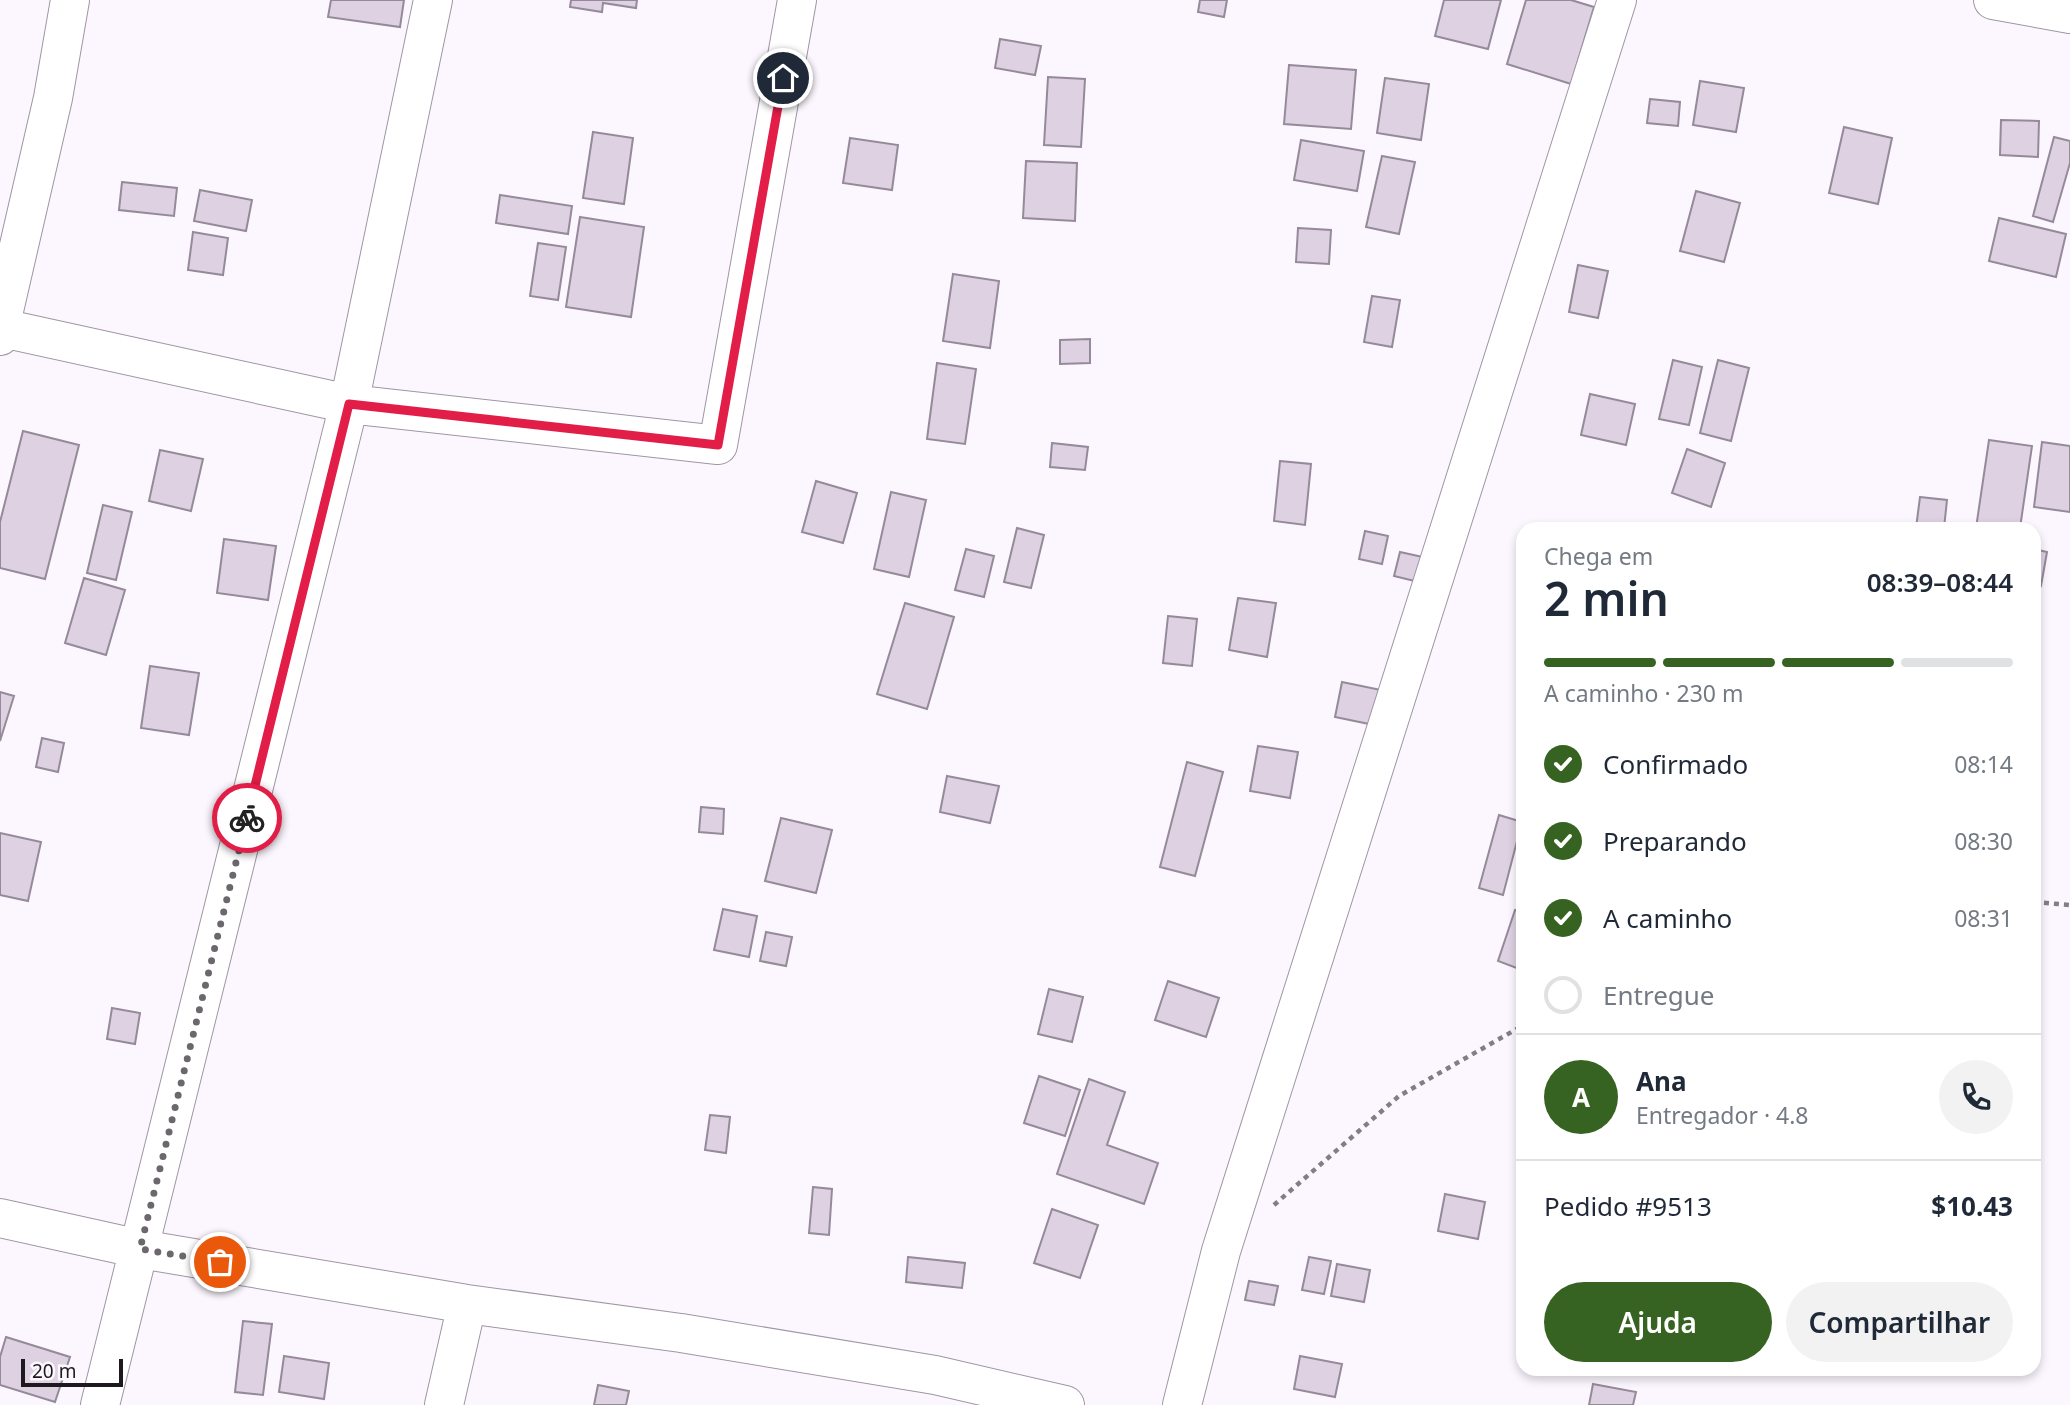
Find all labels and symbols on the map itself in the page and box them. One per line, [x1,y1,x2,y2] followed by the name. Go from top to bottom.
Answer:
[753,48,813,108] pin
[212,783,282,853] courier
[190,1232,250,1292] pin
[21,1356,122,1388] scale bar

